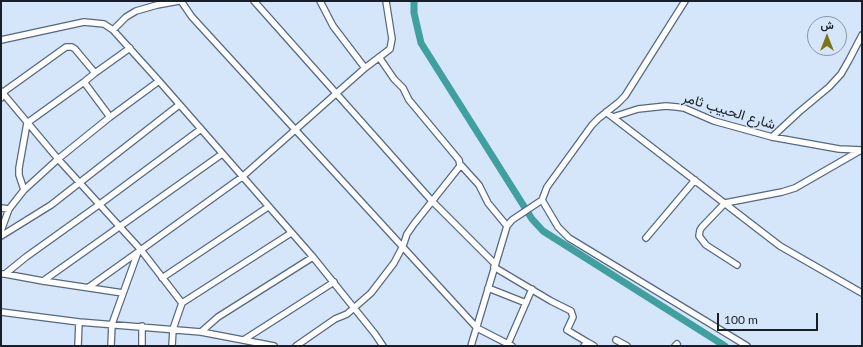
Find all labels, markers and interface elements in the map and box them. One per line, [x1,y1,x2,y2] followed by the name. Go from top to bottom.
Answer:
[807,16,847,56] north arrow
[820,18,834,31] text: ش
[681,89,777,133] street label: شارع الحبيب ثامر
[719,305,820,331] scale bar
[724,312,758,327] text: 100 m

